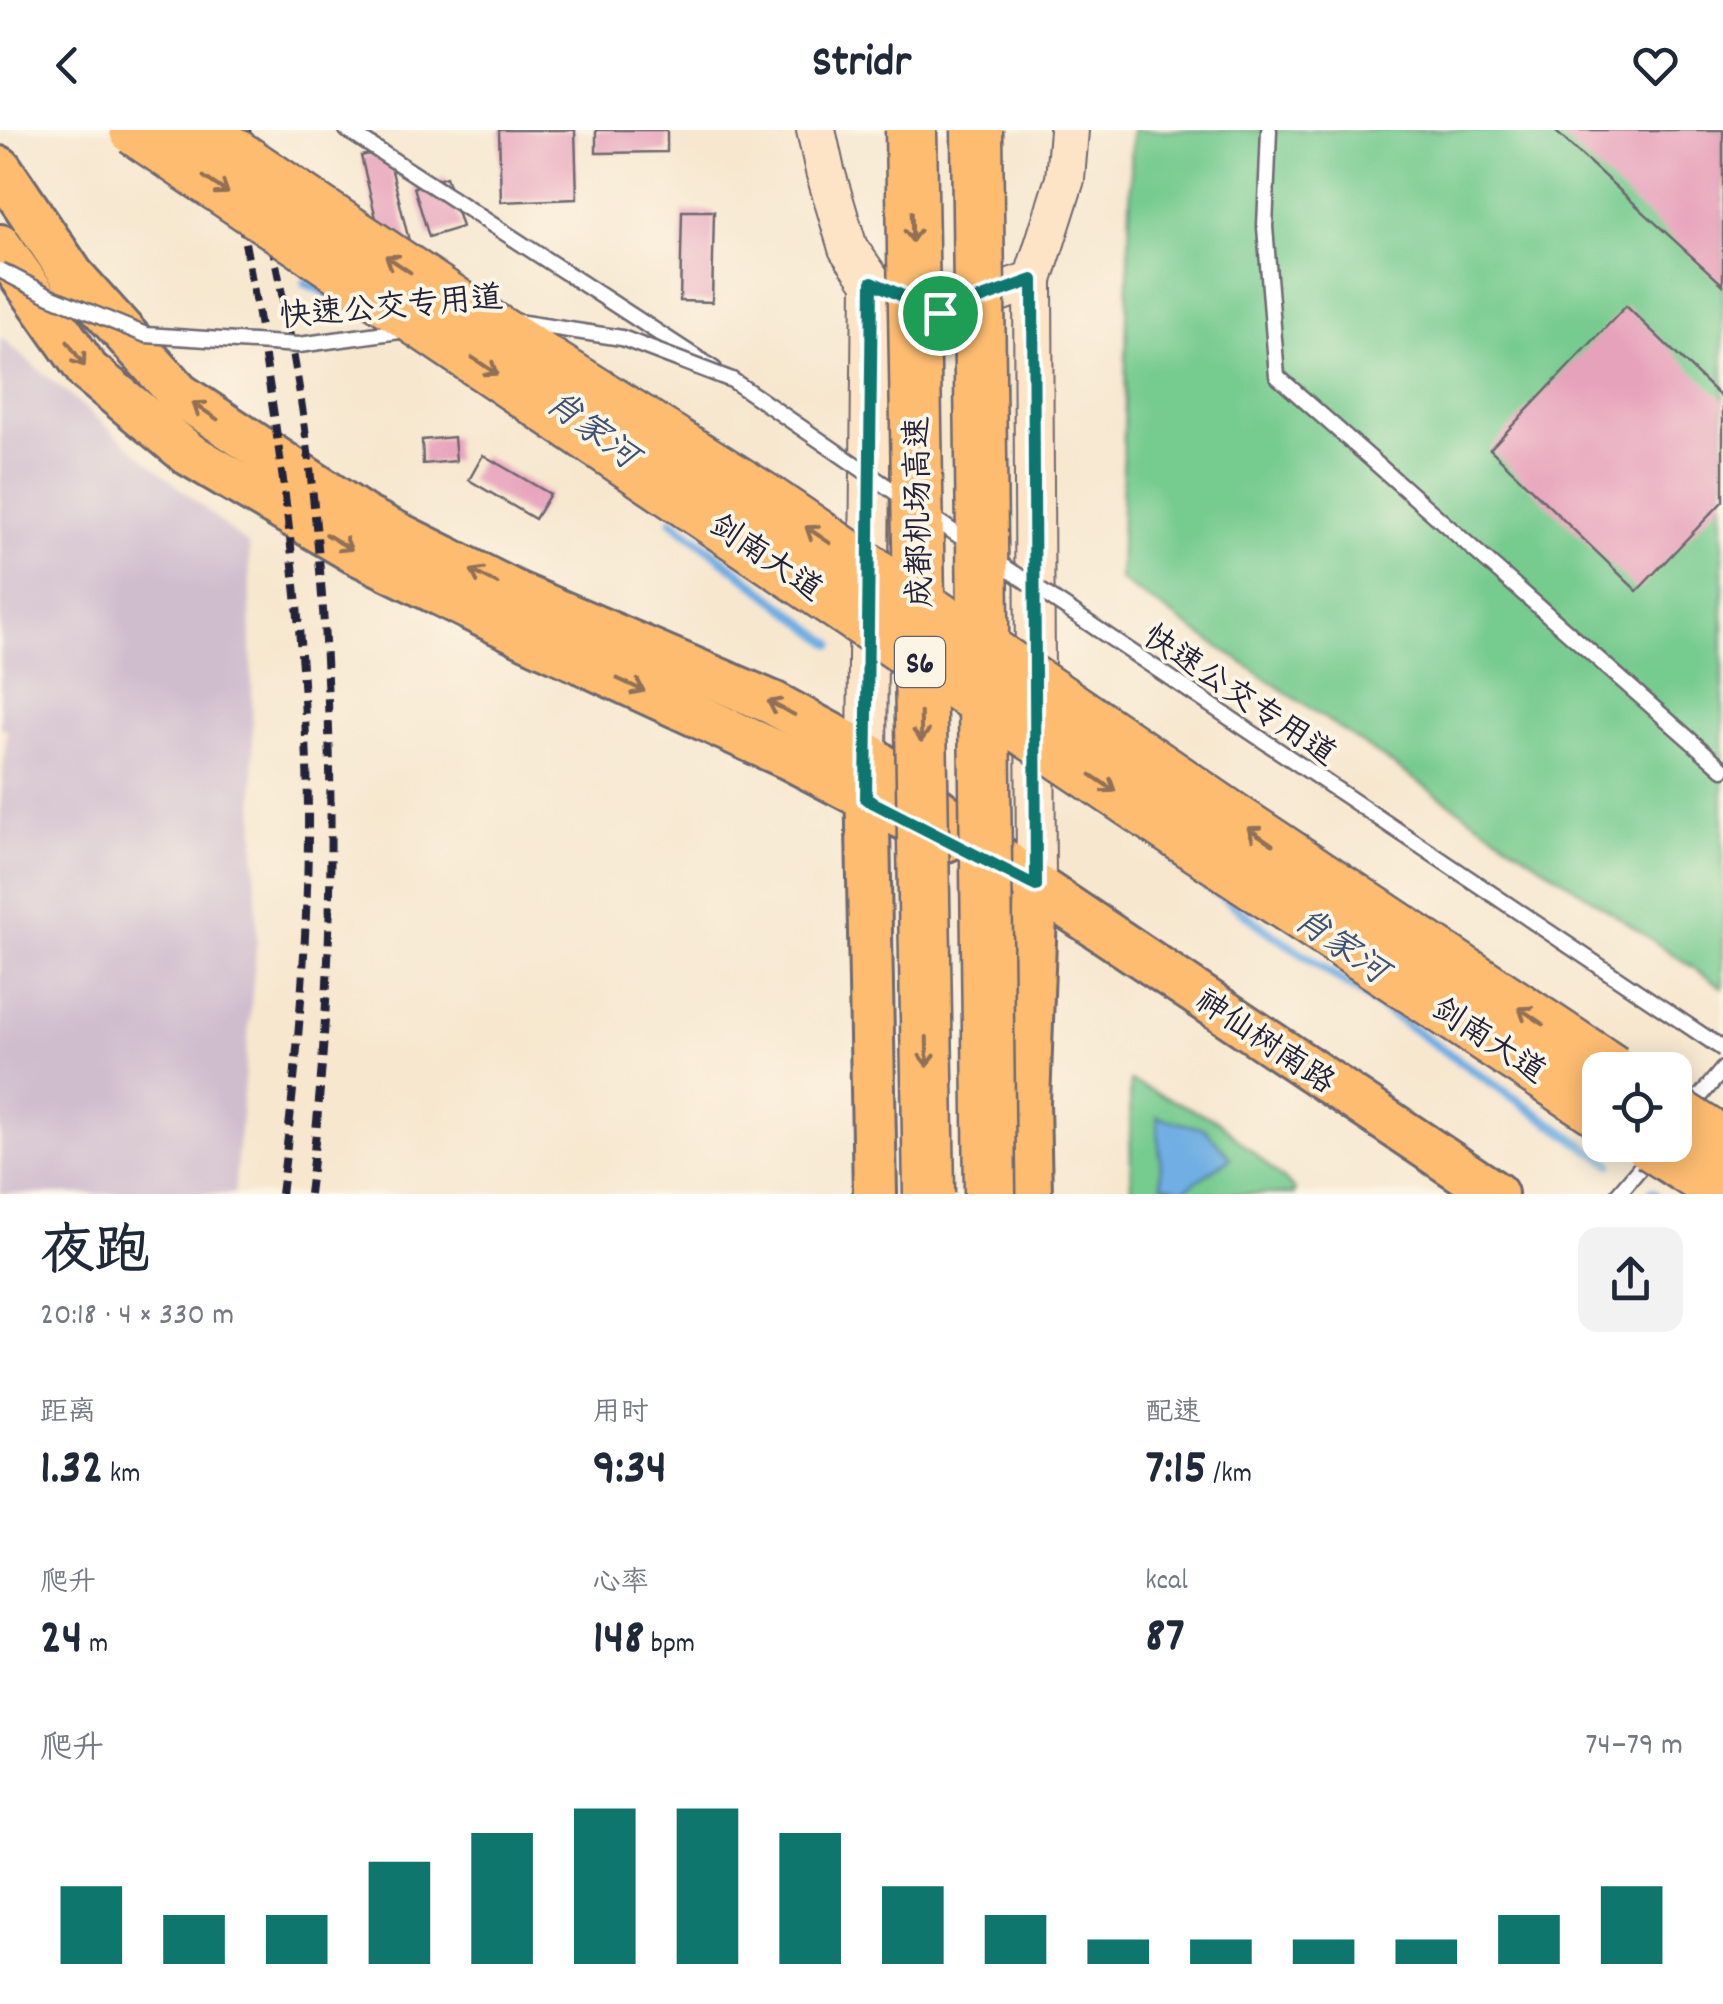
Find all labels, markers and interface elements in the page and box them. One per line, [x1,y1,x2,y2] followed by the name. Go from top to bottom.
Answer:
[812,33,911,97] text: Stridr
[40,38,95,93] icon: back
[1628,38,1683,93] icon: heart
[201,174,229,195] one-way arrow
[903,211,922,243] one-way arrow
[385,254,413,275] one-way arrow
[898,271,983,356] pin
[278,277,505,343] street label: 快速公交专用道
[913,286,968,341] icon: arrive
[65,340,86,368] one-way arrow
[471,356,499,377] one-way arrow
[533,380,651,487] water label: 肖家河
[192,401,220,422] one-way arrow
[897,416,947,608] street label: 成都机场高速
[698,505,830,615] street label: 剑南大道
[804,525,832,546] one-way arrow
[324,532,353,552] one-way arrow
[470,566,500,585] one-way arrow
[1132,616,1344,780] street label: 快速公交专用道
[895,637,945,687] road number: S6
[615,676,645,695] one-way arrow
[767,698,797,717] one-way arrow
[912,710,930,743] one-way arrow
[1088,772,1116,793] one-way arrow
[1247,826,1275,847] one-way arrow
[1282,897,1401,1002] water label: 肖家河
[1184,980,1342,1108] street label: 神仙树南路
[1421,989,1553,1097] street label: 剑南大道
[1518,1006,1545,1026] one-way arrow
[918,1036,936,1068] one-way arrow
[1582,1052,1692,1162] map controls
[1582,1052,1692,1162] button: locate
[40,1217,150,1296] text: 夜跑
[1578,1227,1683,1332] button: share
[40,1294,234,1340] text: 20:18 · 4 × 330 m
[40,1395,96,1435] text: 距离
[593,1395,649,1435] text: 用时
[1145,1395,1201,1435] text: 配速
[40,1435,103,1507] text: 1.32
[593,1435,667,1507] text: 9:34
[1145,1435,1207,1507] text: 7:15
[103,1456,140,1496] text: km
[1207,1456,1252,1496] text: /km
[1145,1563,1188,1603] text: kcal
[40,1565,96,1605] text: 爬升
[593,1565,649,1605] text: 心率
[1145,1603,1185,1675] text: 87
[40,1605,83,1677] text: 24
[593,1605,644,1677] text: 148
[83,1626,108,1666] text: m
[644,1626,695,1666] text: bpm
[1585,1724,1683,1770] text: 74–79 m
[40,1728,104,1774] text: 爬升

